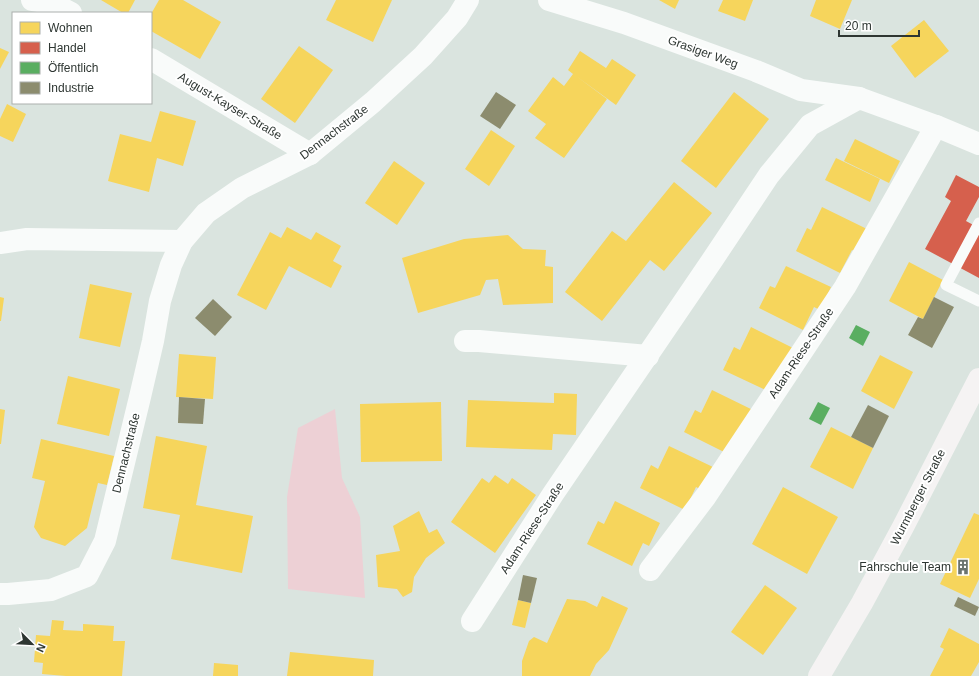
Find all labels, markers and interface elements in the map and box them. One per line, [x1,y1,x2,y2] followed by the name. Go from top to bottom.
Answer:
[12,12,152,104] legend
[839,12,919,38] scale bar
[845,19,872,33] text: 20 m
[48,21,92,35] text: Wohnen
[666,33,740,71] street label: Grasiger Weg
[48,41,86,55] text: Handel
[48,61,98,75] text: Öffentlich
[176,69,285,143] street label: August-Kayser-Straße
[48,81,94,95] text: Industrie
[297,102,371,162] street label: Dennachstraße
[766,305,837,401] street label: Adam-Riese-Straße
[109,411,143,494] street label: Dennachstraße
[888,446,948,547] street label: Wurmberger Straße
[497,479,567,576] street label: Adam-Riese-Straße
[954,558,972,576] building icon: Fahrschule Team
[859,560,951,574] place label: Fahrschule Team
[12,624,52,664] north arrow
[34,642,48,654] text: N

